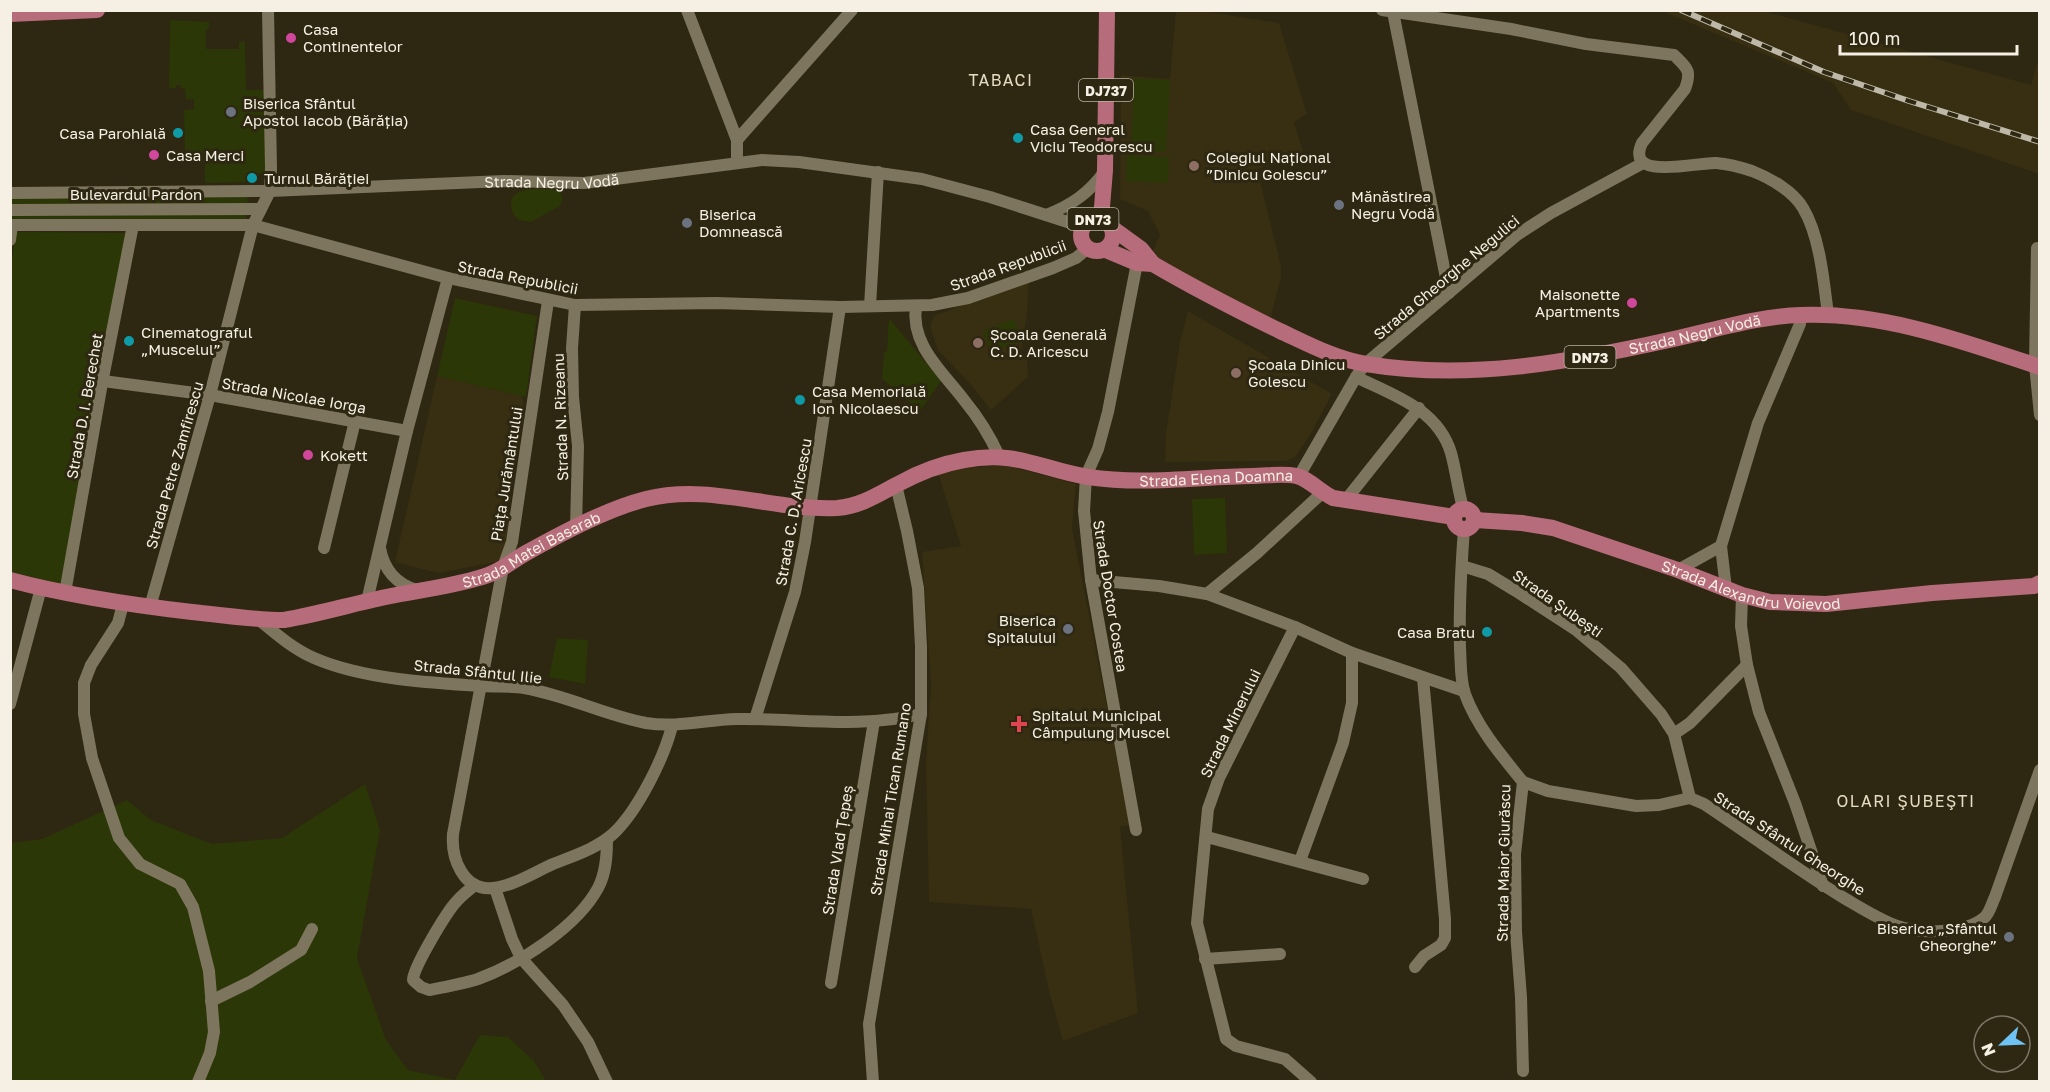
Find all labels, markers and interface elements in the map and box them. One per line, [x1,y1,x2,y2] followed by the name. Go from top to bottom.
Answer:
[1840,18,2017,56] scale bar
[303,20,403,55] place label: Casa Continentelor
[1849,27,1900,49] text: 100 m
[284,31,298,45] marker: Casa Continentelor
[968,70,1034,90] district label: TABACI
[1079,79,1133,101] road number: DJ737
[243,94,409,129] place label: Biserica Sfântul Apostol Iacob (Bărăția)
[224,105,238,119] marker: Biserica Sfântul Apostol Iacob (Bărăția)
[1030,120,1153,155] place label: Casa General Viciu Teodorescu
[59,124,166,142] place label: Casa Parohială
[171,126,185,140] marker: Casa Parohială
[1011,131,1025,145] marker: Casa General Viciu Teodorescu
[166,146,244,164] place label: Casa Merci
[147,148,161,162] marker: Casa Merci
[1206,148,1331,183] place label: Colegiul Național ”Dinicu Golescu”
[1187,159,1201,173] marker: Colegiul Național ”Dinicu Golescu”
[264,169,369,187] place label: Turnul Bărăției
[484,170,620,192] street label: Strada Negru Vodă
[245,171,259,185] marker: Turnul Bărăției
[70,185,202,203] street label: Bulevardul Pardon
[1351,187,1435,222] place label: Mănăstirea Negru Vodă
[1332,198,1346,212] marker: Mănăstirea Negru Vodă
[699,205,783,240] place label: Biserica Domnească
[1068,208,1118,230] road number: DN73
[1370,211,1522,343] street label: Strada Gheorghe Negulici
[680,216,694,230] marker: Biserica Domnească
[947,236,1069,294] street label: Strada Republicii
[456,257,580,297] street label: Strada Republicii
[1535,285,1620,320] place label: Maisonette Apartments
[1625,296,1639,310] marker: Maisonette Apartments
[1627,310,1762,357] street label: Strada Negru Vodă
[141,323,253,358] place label: Cinematograful „Muscelul”
[990,325,1107,360] place label: Școala Generală C. D. Aricescu
[62,332,106,480] street label: Strada D. I. Berechet
[122,334,136,348] marker: Cinematograful „Muscelul”
[971,336,985,350] marker: Școala Generală C. D. Aricescu
[1564,346,1616,368] road number: DN73
[549,353,571,481] street label: Strada N. Rizeanu
[1248,355,1345,390] place label: Școala Dinicu Golescu
[1229,366,1243,380] marker: Școala Dinicu Golescu
[220,373,368,417] street label: Strada Nicolae Iorga
[141,379,207,551] street label: Strada Petre Zamfirescu
[812,382,926,417] place label: Casa Memorială Ion Nicolaescu
[793,393,807,407] marker: Casa Memorială Ion Nicolaescu
[486,405,526,543] street label: Piața Jurământului
[771,437,815,587] street label: Strada C. D. Aricescu
[320,446,368,464] place label: Kokett
[301,448,315,462] marker: Kokett
[1139,466,1294,490] street label: Strada Elena Doamna
[460,507,603,591] street label: Strada Matei Basarab
[1090,519,1132,673] street label: Strada Doctor Costea
[1659,556,1841,613] street label: Strada Alexandru Voievod
[1510,565,1606,641] street label: Strada Șubești
[987,611,1056,646] place label: Biserica Spitalului
[1061,622,1075,636] marker: Biserica Spitalului
[1397,623,1475,641] place label: Casa Bratu
[1480,625,1494,639] marker: Casa Bratu
[413,655,543,687] street label: Strada Sfântul Ilie
[1196,666,1264,780] street label: Strada Minerului
[866,701,914,897] street label: Strada Mihai Tican Rumano
[1032,706,1170,741] place label: Spitalul Municipal Câmpulung Muscel
[1010,715,1028,733] marker: Spitalul Municipal Câmpulung Muscel
[818,784,857,916] street label: Strada Vlad Țepeș
[1493,784,1513,942] street label: Strada Maior Giurăscu
[1711,787,1869,899] street label: Strada Sfântul Gheorghe
[1837,791,1976,811] district label: OLARI ŞUBEŞTI
[1877,919,1997,954] place label: Biserica „Sfântul Gheorghe”
[2002,930,2016,944] marker: Biserica „Sfântul Gheorghe”
[1972,1014,2032,1074] north arrow
[1977,1040,2000,1059] text: N

